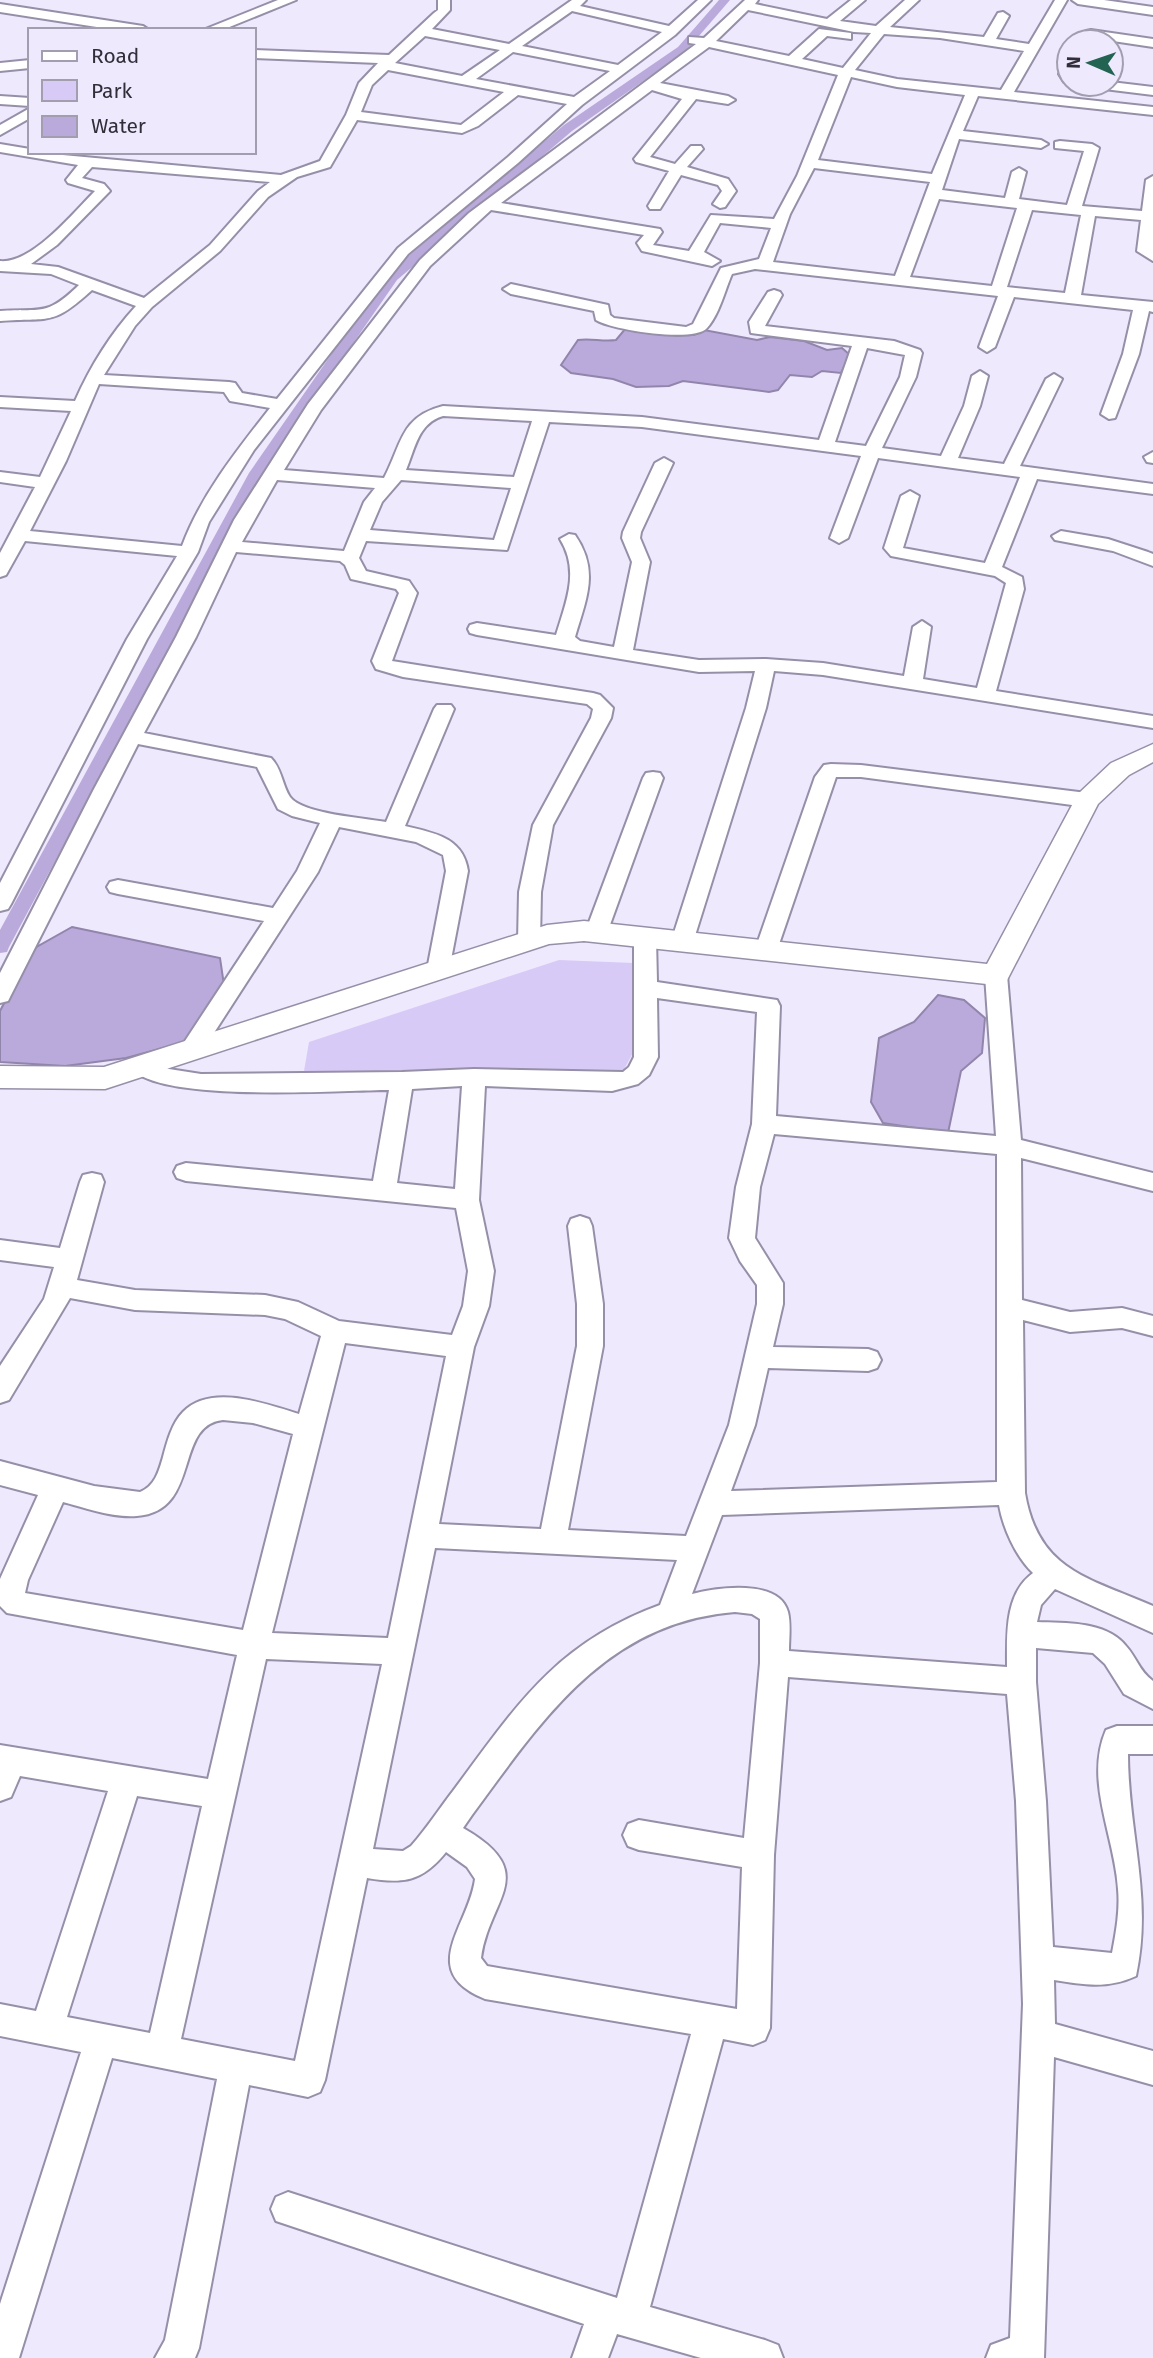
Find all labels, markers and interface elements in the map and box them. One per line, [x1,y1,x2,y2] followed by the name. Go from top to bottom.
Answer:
[28,28,256,154] legend
[1055,28,1125,98] north arrow
[91,43,139,69] text: Road
[1062,56,1085,69] text: N
[91,78,133,104] text: Park
[91,113,146,139] text: Water

